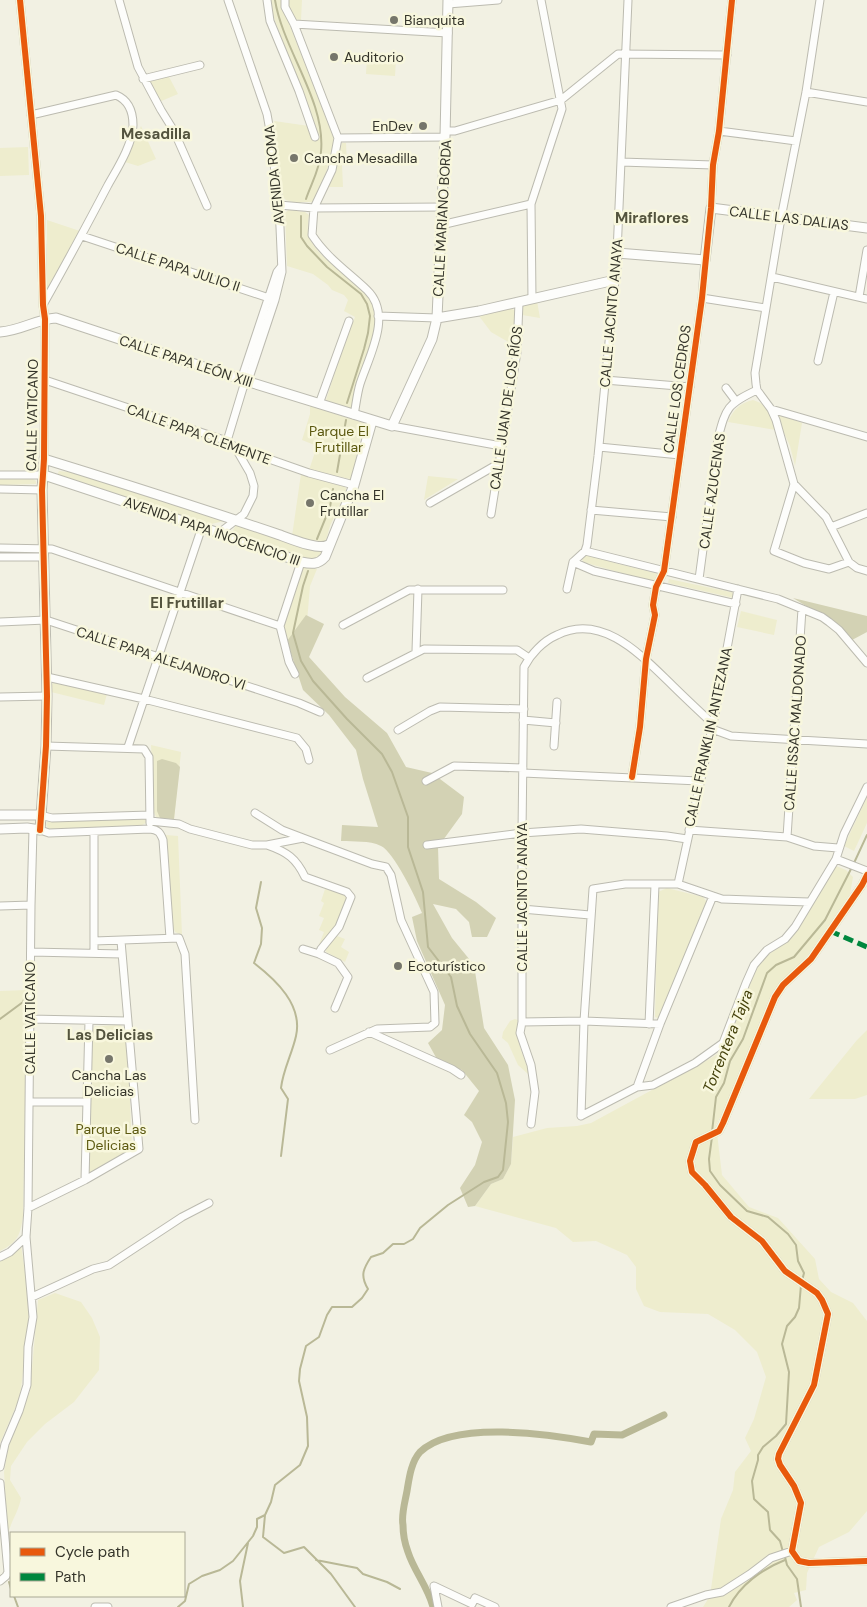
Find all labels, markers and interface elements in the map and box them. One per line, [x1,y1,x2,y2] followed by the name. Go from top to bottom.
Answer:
[404,11,465,29] place label: Bianquita
[388,14,400,26] marker: Bianquita
[344,48,404,66] place label: Auditorio
[328,51,340,63] marker: Auditorio
[372,117,414,135] place label: EnDev
[417,120,429,132] marker: EnDev
[121,124,191,144] district label: Mesadilla
[260,124,288,226] street label: AVENIDA ROMA
[429,139,455,297] street label: CALLE MARIANO BORDA
[304,149,417,167] place label: Cancha Mesadilla
[288,152,300,164] marker: Cancha Mesadilla
[728,202,850,234] street label: CALLE LAS DALIAS
[615,208,689,228] district label: Miraflores
[114,238,242,296] street label: CALLE PAPA JULIO II
[596,238,626,388] street label: CALLE JACINTO ANAYA
[659,324,695,454] street label: CALLE LOS CEDROS
[486,325,526,491] street label: CALLE JUAN DE LOS RÍOS
[117,331,255,391] street label: CALLE PAPA LEÓN XIII
[22,358,42,471] street label: CALLE VATICANO
[124,400,274,468] street label: CALLE PAPA CLEMENTE
[309,422,369,456] park label: Parque El Frutillar
[695,432,729,550] street label: CALLE AZUCENAS
[320,486,384,520] place label: Cancha El Frutillar
[121,492,303,570] street label: AVENIDA PAPA INOCENCIO III
[304,497,316,509] marker: Cancha El Frutillar
[150,593,224,613] district label: El Frutillar
[74,622,248,694] street label: CALLE PAPA ALEJANDRO VI
[780,634,810,811] street label: CALLE ISSAC MALDONADO
[680,646,736,828] street label: CALLE FRANKLIN ANTEZANA
[513,822,531,972] street label: CALLE JACINTO ANAYA
[408,957,486,975] place label: Ecoturístico
[392,960,404,972] marker: Ecoturístico
[21,962,39,1074] street label: CALLE VATICANO
[698,986,758,1096] water label: Torrentera Tajra
[67,1025,153,1045] district label: Las Delicias
[103,1053,115,1065] marker: Cancha Las Delicias
[71,1066,147,1100] place label: Cancha Las Delicias
[76,1120,146,1154] park label: Parque Las Delicias
[10,1532,185,1597] legend
[55,1542,130,1562] text: Cycle path
[55,1567,86,1587] text: Path

